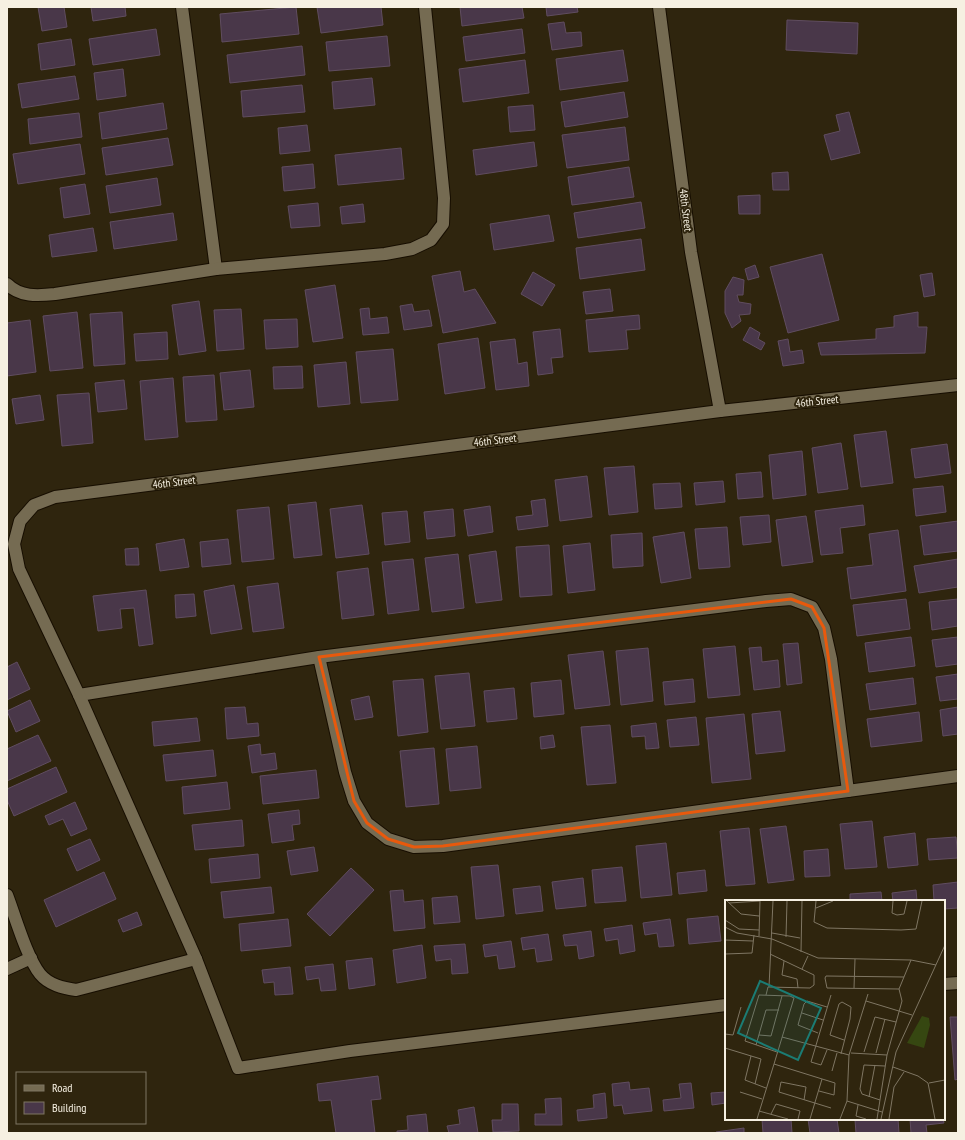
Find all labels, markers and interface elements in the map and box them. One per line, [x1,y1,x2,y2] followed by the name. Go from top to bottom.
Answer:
[676,188,696,232] street label: 48th Street
[795,392,839,410] street label: 46th Street
[473,430,517,450] street label: 46th Street
[152,472,196,492] street label: 46th Street
[725,900,945,1120] inset map
[16,1072,146,1124] legend
[52,1080,72,1095] text: Road
[52,1100,87,1115] text: Building

